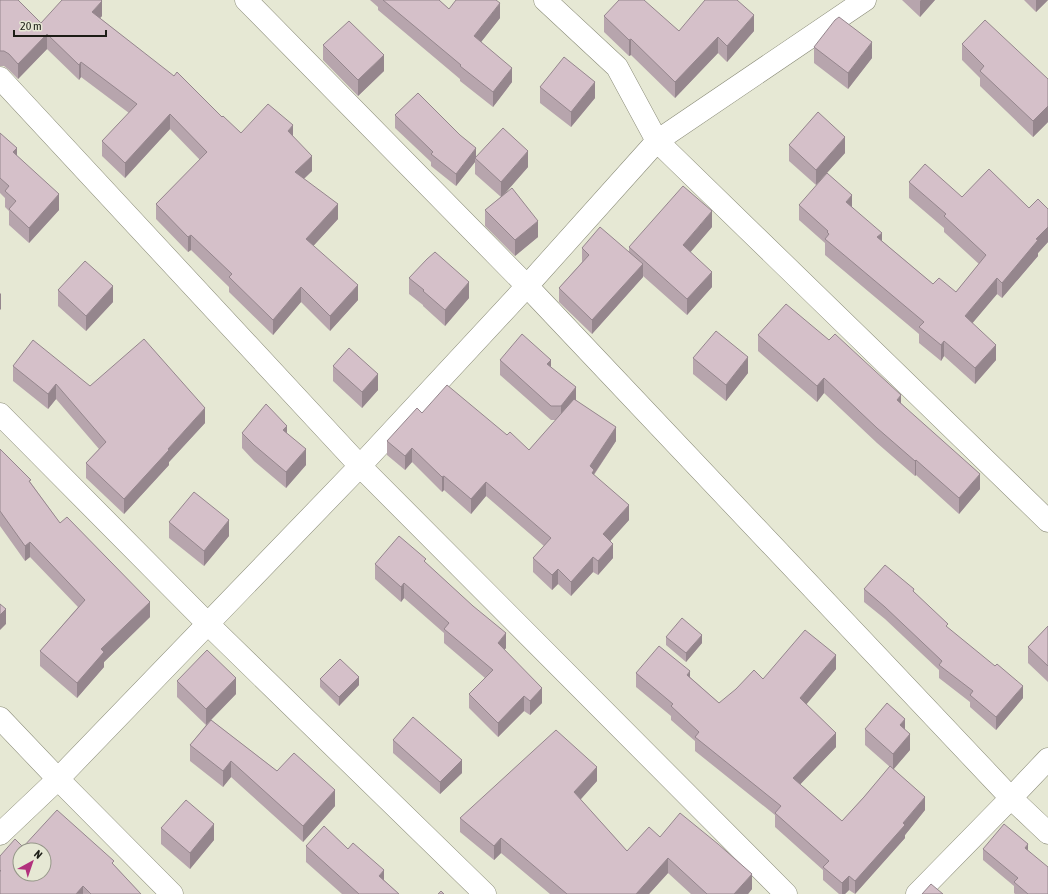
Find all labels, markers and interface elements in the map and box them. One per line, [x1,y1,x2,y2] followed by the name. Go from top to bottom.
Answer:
[14,12,106,38] scale bar
[20,19,42,33] text: 20 m
[12,842,52,882] north arrow
[32,848,45,861] text: N

